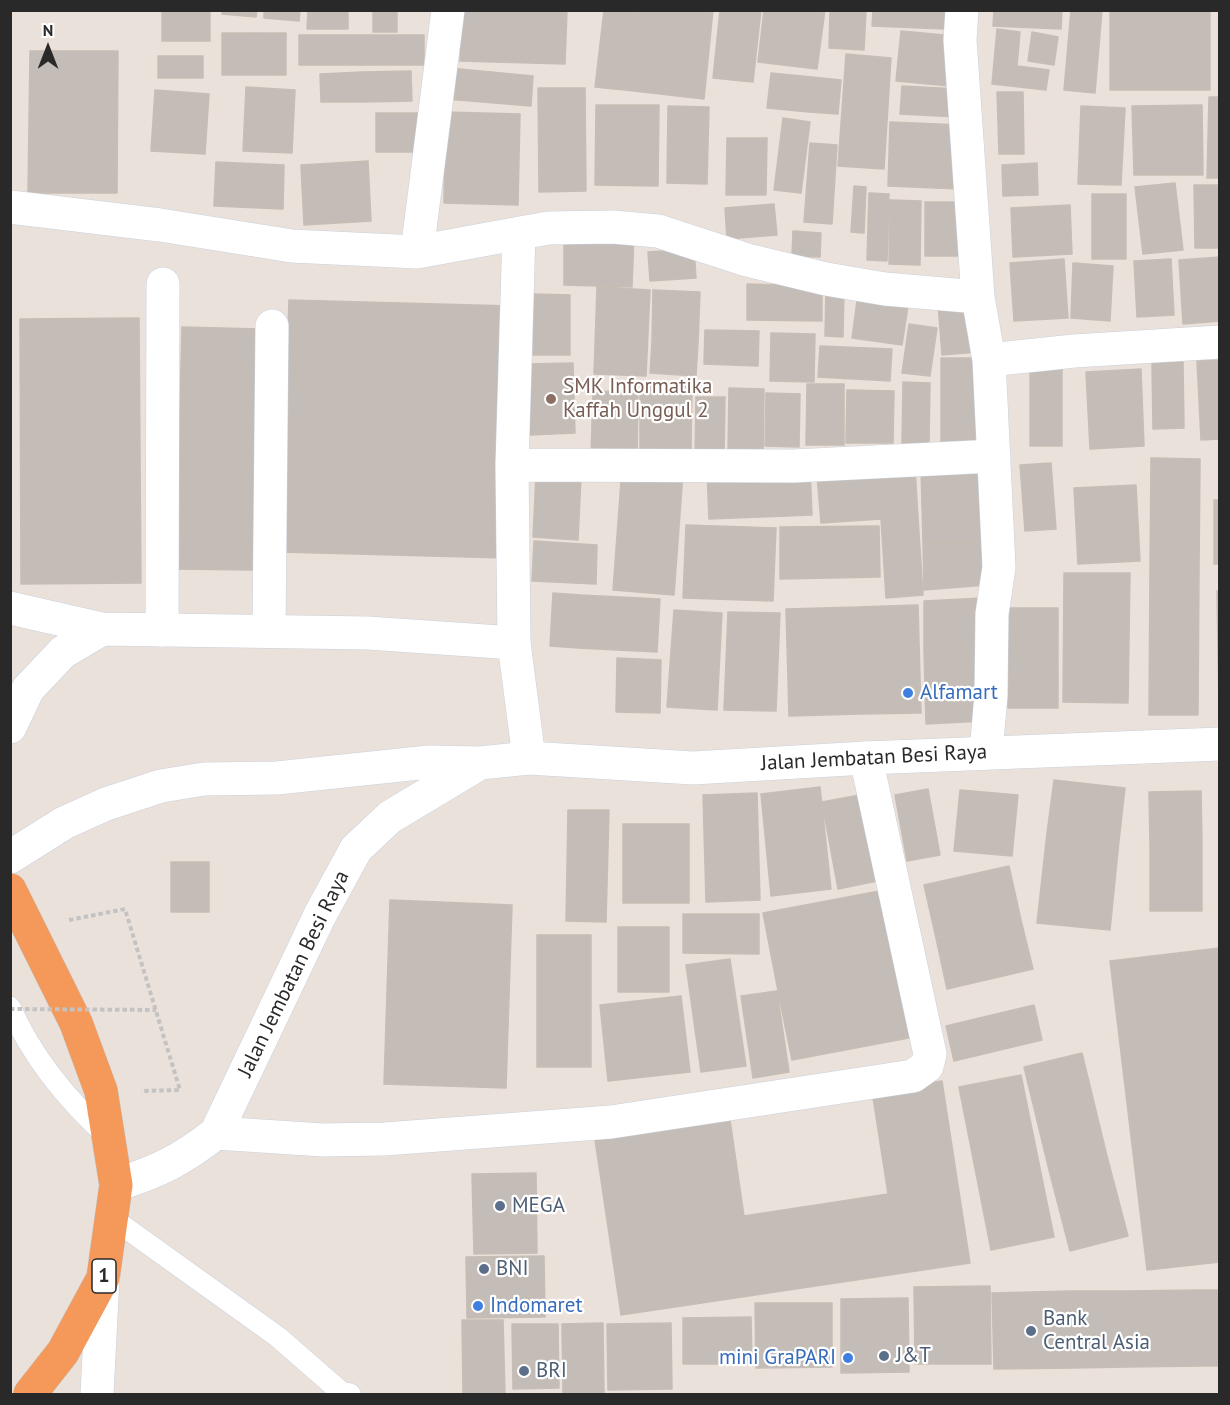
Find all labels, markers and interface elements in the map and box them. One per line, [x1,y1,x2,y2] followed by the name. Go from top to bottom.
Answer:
[18,18,78,78] north arrow
[43,20,53,40] text: N
[563,374,712,424] place label: SMK Informatika Kaffah Unggul 2
[544,392,558,406] marker: SMK Informatika Kaffah Unggul 2
[920,680,998,706] place label: Alfamart
[901,686,915,700] marker: Alfamart
[760,739,988,777] street label: Jalan Jembatan Besi Raya
[233,867,355,1081] street label: Jalan Jembatan Besi Raya
[512,1193,565,1219] place label: MEGA
[493,1199,507,1213] marker: MEGA
[496,1256,529,1282] place label: BNI
[92,1259,116,1293] road number: 1
[477,1262,491,1276] marker: BNI
[490,1293,583,1319] place label: Indomaret
[471,1299,485,1313] marker: Indomaret
[1043,1306,1150,1356] place label: Bank Central Asia
[1024,1324,1038,1338] marker: Bank Central Asia
[896,1343,931,1369] place label: J&T
[719,1345,836,1371] place label: mini GraPARI
[877,1349,891,1363] marker: J&T
[841,1351,855,1365] marker: mini GraPARI
[536,1358,567,1384] place label: BRI
[517,1364,531,1378] marker: BRI

